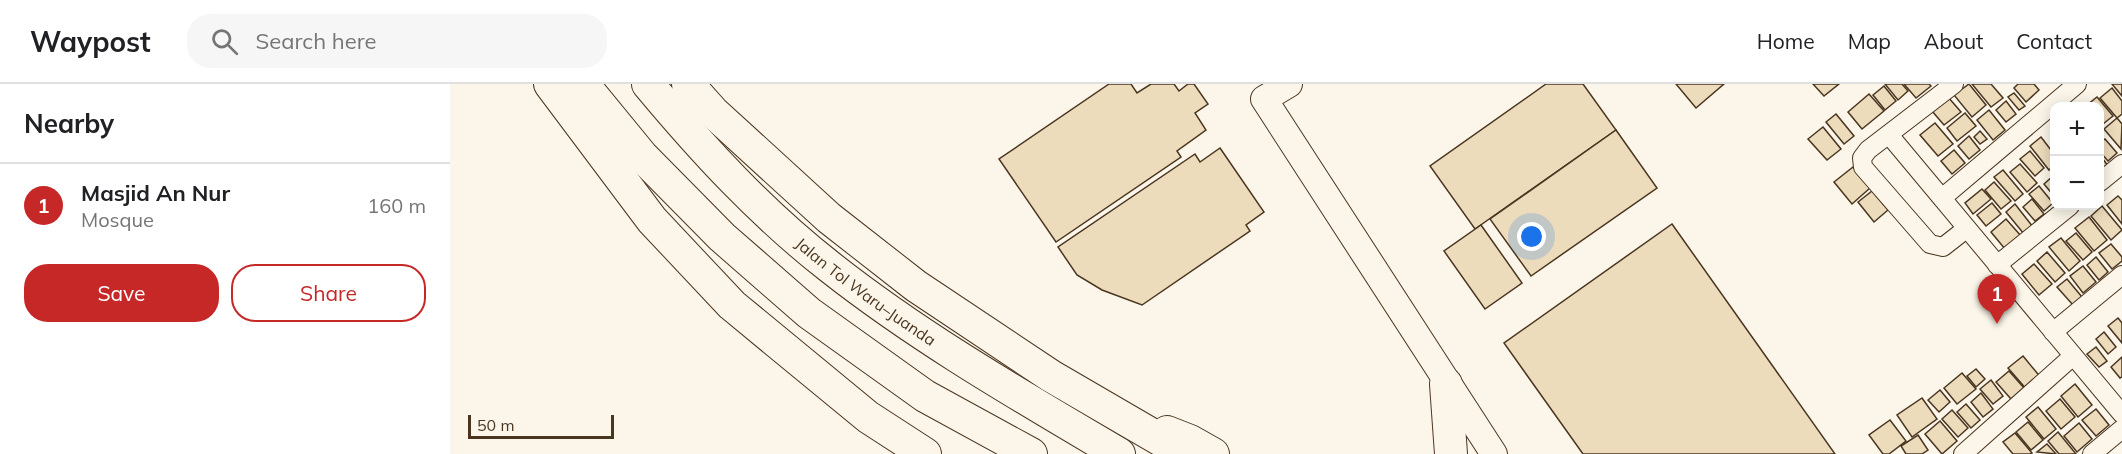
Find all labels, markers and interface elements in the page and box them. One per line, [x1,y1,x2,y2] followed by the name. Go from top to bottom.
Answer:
[187,14,607,68] search box
[30,24,151,59] text: Waypost
[208,25,241,58] icon: search
[256,27,377,55] text: Search here
[1757,28,1815,54] text: Home
[1848,28,1891,54] text: Map
[1924,28,1983,54] text: About
[2016,28,2092,54] text: Contact
[2050,102,2104,210] map controls
[2050,102,2104,156] button: +
[24,107,114,140] text: Nearby
[2050,156,2104,210] button: −
[81,179,230,207] text: Masjid An Nur
[38,193,50,218] text: 1
[367,193,426,218] text: 160 m
[81,207,154,232] text: Mosque
[1517,222,1546,251] your location
[792,233,940,350] street label: Jalan Tol Waru–Juanda
[24,264,219,322] button: Save
[231,264,426,322] button: Share
[1978,274,2016,324] pin: 1
[468,412,614,440] scale bar
[477,415,514,435] text: 50 m

